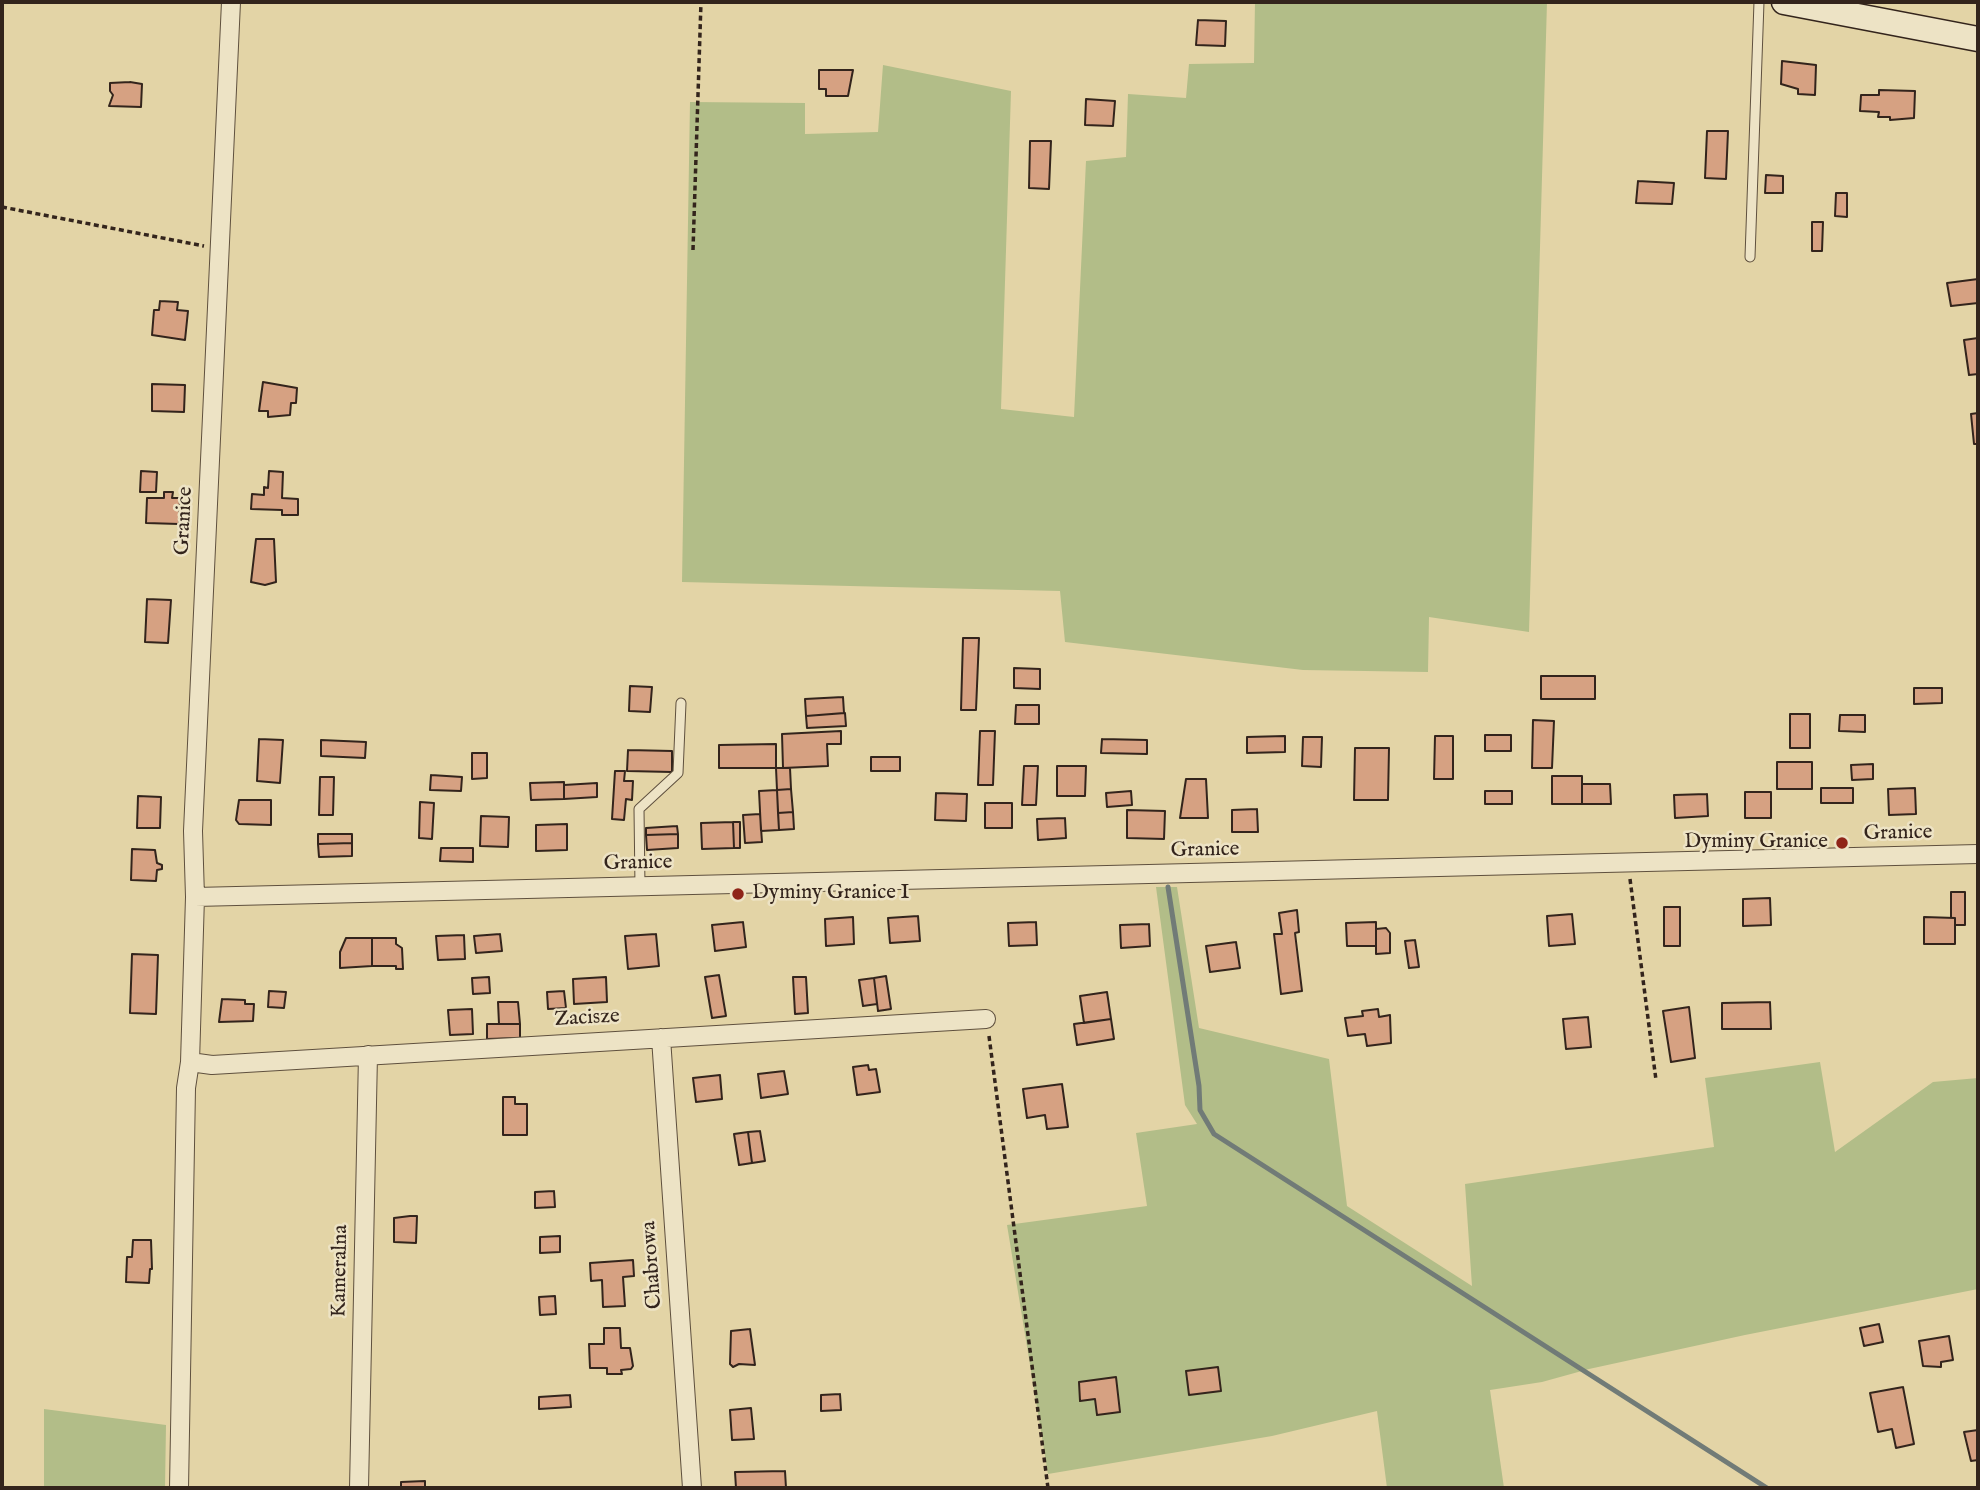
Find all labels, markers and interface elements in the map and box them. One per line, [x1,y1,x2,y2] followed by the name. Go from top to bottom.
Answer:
[171,486,199,556] street label: Granice
[1863,821,1933,847] street label: Granice
[1684,830,1828,856] place label: Dyminy Granice
[1834,835,1850,851] marker: Dyminy Granice
[1170,838,1240,864] street label: Granice
[603,851,673,877] street label: Granice
[752,881,909,907] place label: Dyminy Granice I
[730,886,746,902] marker: Dyminy Granice I
[554,1005,620,1033] street label: Zacisze
[637,1220,669,1310] street label: Chabrowa
[328,1224,354,1318] street label: Kameralna

